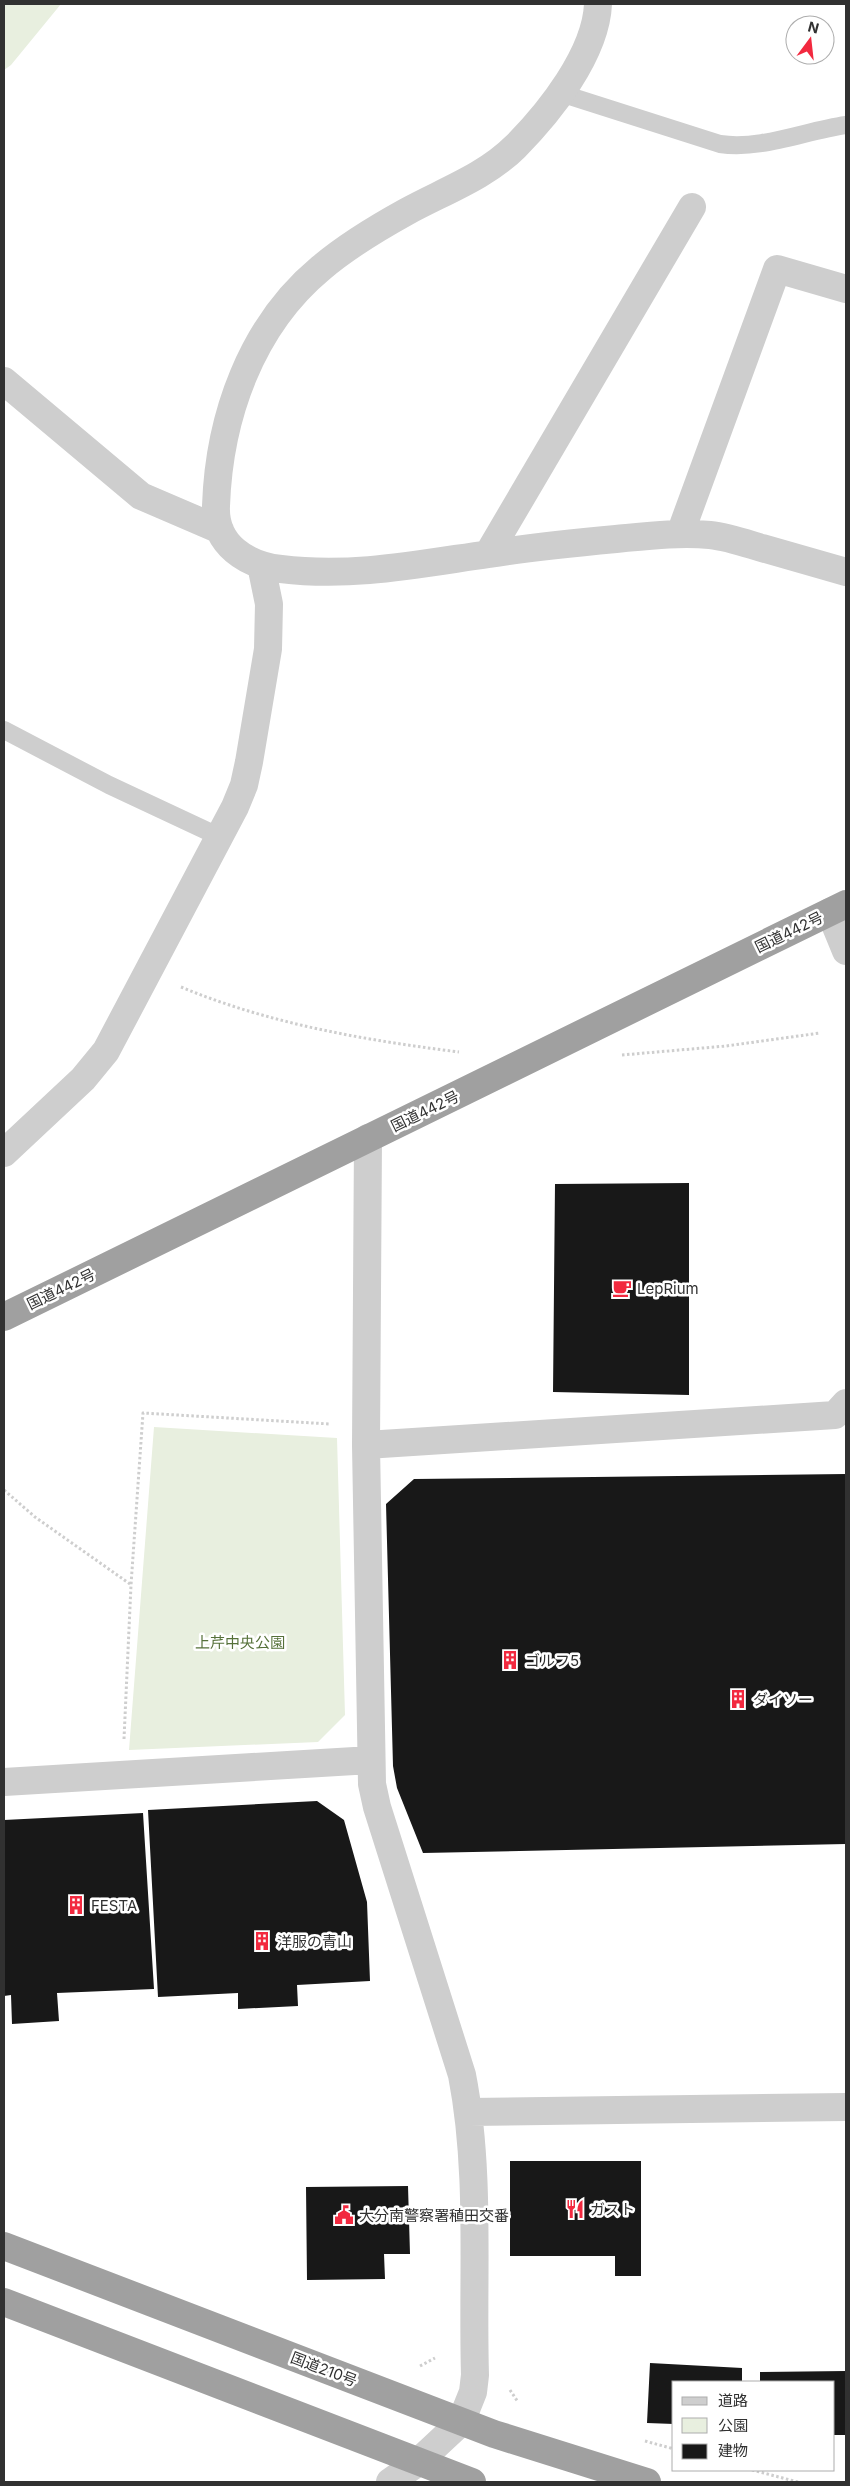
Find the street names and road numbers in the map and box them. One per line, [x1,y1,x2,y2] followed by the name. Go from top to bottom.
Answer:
[752,907,826,957] street label: 国道442号
[388,1086,462,1136] street label: 国道442号
[24,1264,98,1314] street label: 国道442号
[288,2348,360,2390] street label: 国道210号

